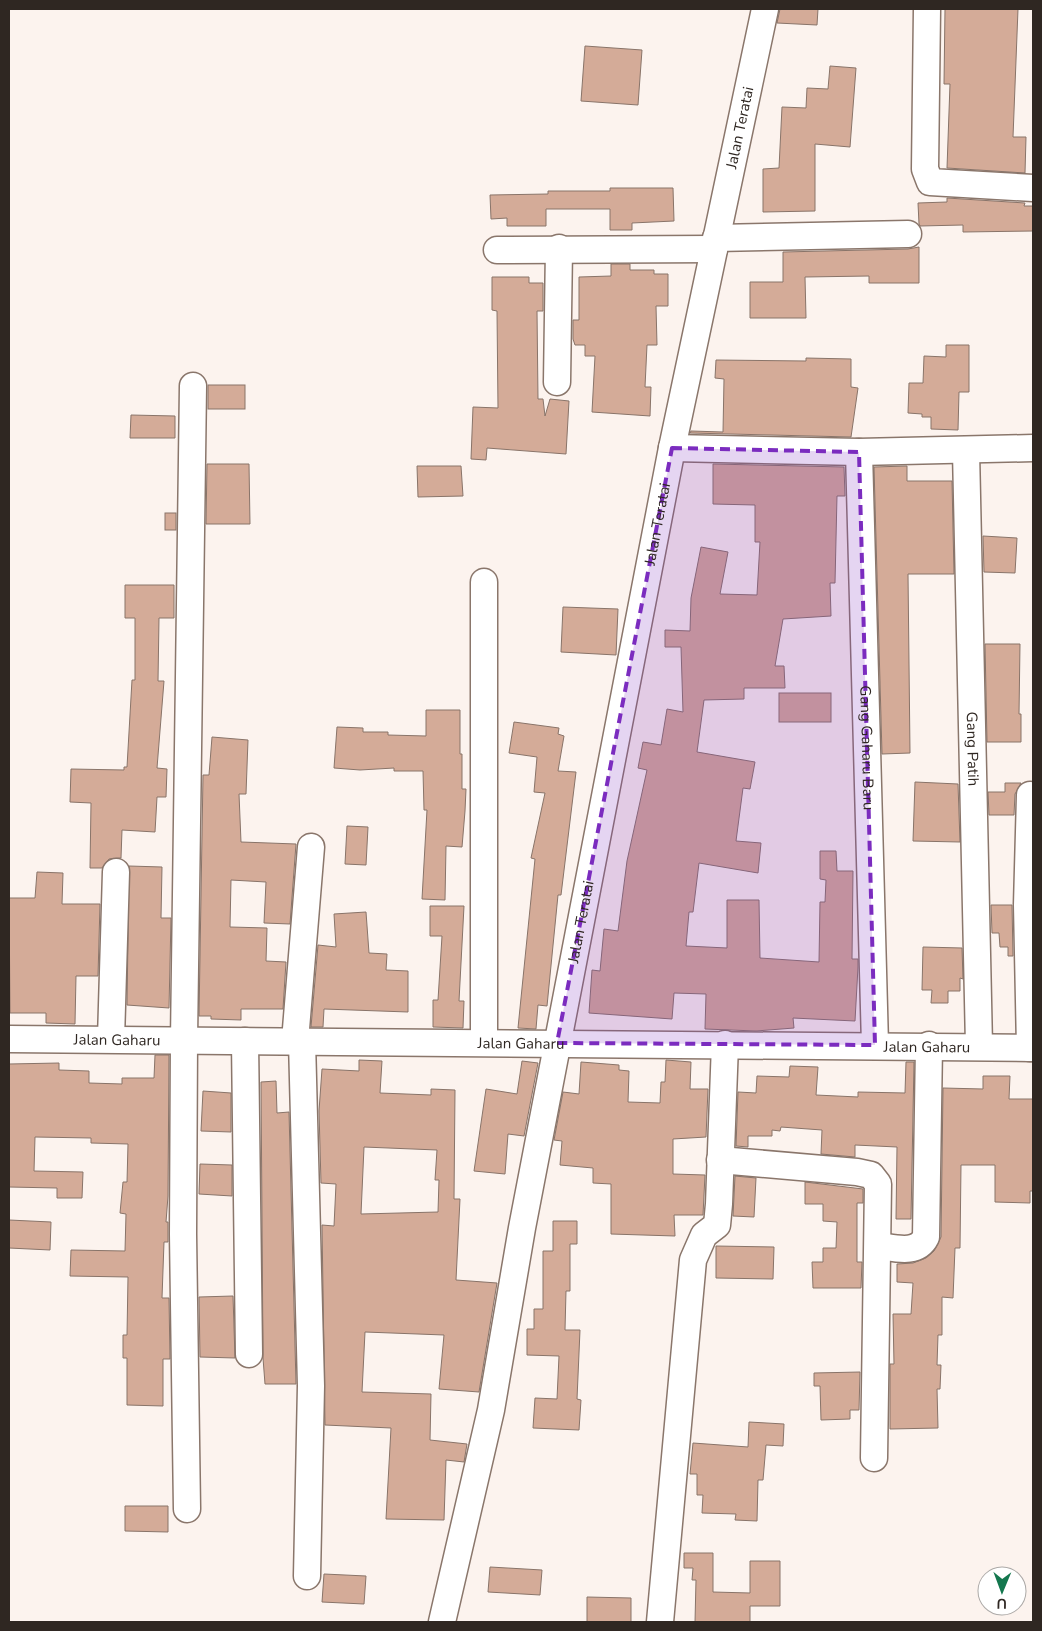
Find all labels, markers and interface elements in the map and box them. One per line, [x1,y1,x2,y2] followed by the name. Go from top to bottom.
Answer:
[721,85,758,171] street label: Jalan Teratai
[639,481,675,568] street label: Jalan Teratai
[855,685,879,811] street label: Gang Gaharu Baru
[962,712,983,786] street label: Gang Patih
[563,879,599,966] street label: Jalan Teratai
[73,1030,160,1050] street label: Jalan Gaharu
[477,1033,564,1054] street label: Jalan Gaharu
[883,1037,970,1057] street label: Jalan Gaharu
[977,1566,1027,1616] north arrow
[996,1594,1007,1613] text: U

